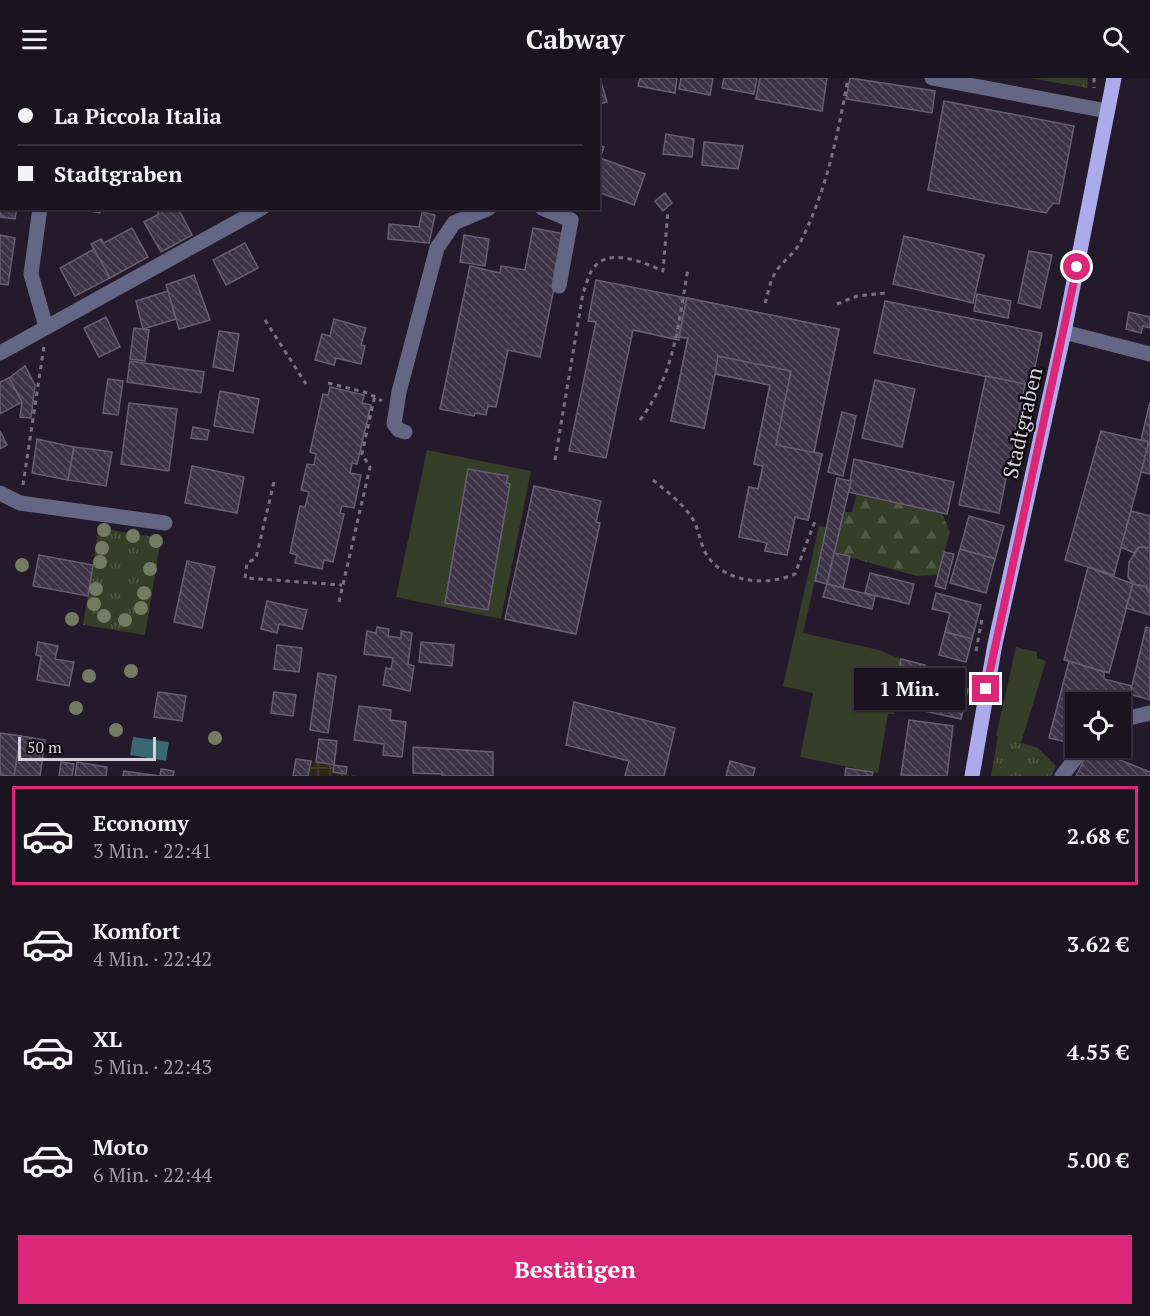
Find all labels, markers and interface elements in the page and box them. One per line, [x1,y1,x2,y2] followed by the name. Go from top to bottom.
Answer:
[526,21,624,57] text: Cabway
[18,23,51,56] icon: menu
[1099,23,1132,56] icon: search
[54,101,222,130] text: La Piccola Italia
[54,159,182,188] text: Stadtgraben
[1063,253,1090,280] route start
[996,364,1049,481] street label: Stadtgraben
[854,668,965,710] callout: 1 Min.
[879,675,940,702] text: 1 Min.
[972,675,999,702] route end
[1065,692,1131,758] map controls
[1065,692,1131,758] button: locate
[18,734,156,762] scale bar
[27,736,62,758] text: 50 m
[93,808,189,837] text: Economy
[21,809,75,863] icon: car
[1067,821,1129,850] text: 2.68 €
[93,837,212,864] text: 3 Min. · 22:41
[93,916,180,945] text: Komfort
[21,917,75,971] icon: car
[1067,929,1129,958] text: 3.62 €
[93,945,212,972] text: 4 Min. · 22:42
[93,1024,122,1053] text: XL
[21,1025,75,1079] icon: car
[1067,1037,1129,1066] text: 4.55 €
[93,1053,212,1080] text: 5 Min. · 22:43
[93,1132,148,1161] text: Moto
[21,1133,75,1187] icon: car
[1067,1145,1129,1174] text: 5.00 €
[93,1161,212,1188] text: 6 Min. · 22:44
[18,1235,1132,1304] button: Bestätigen

